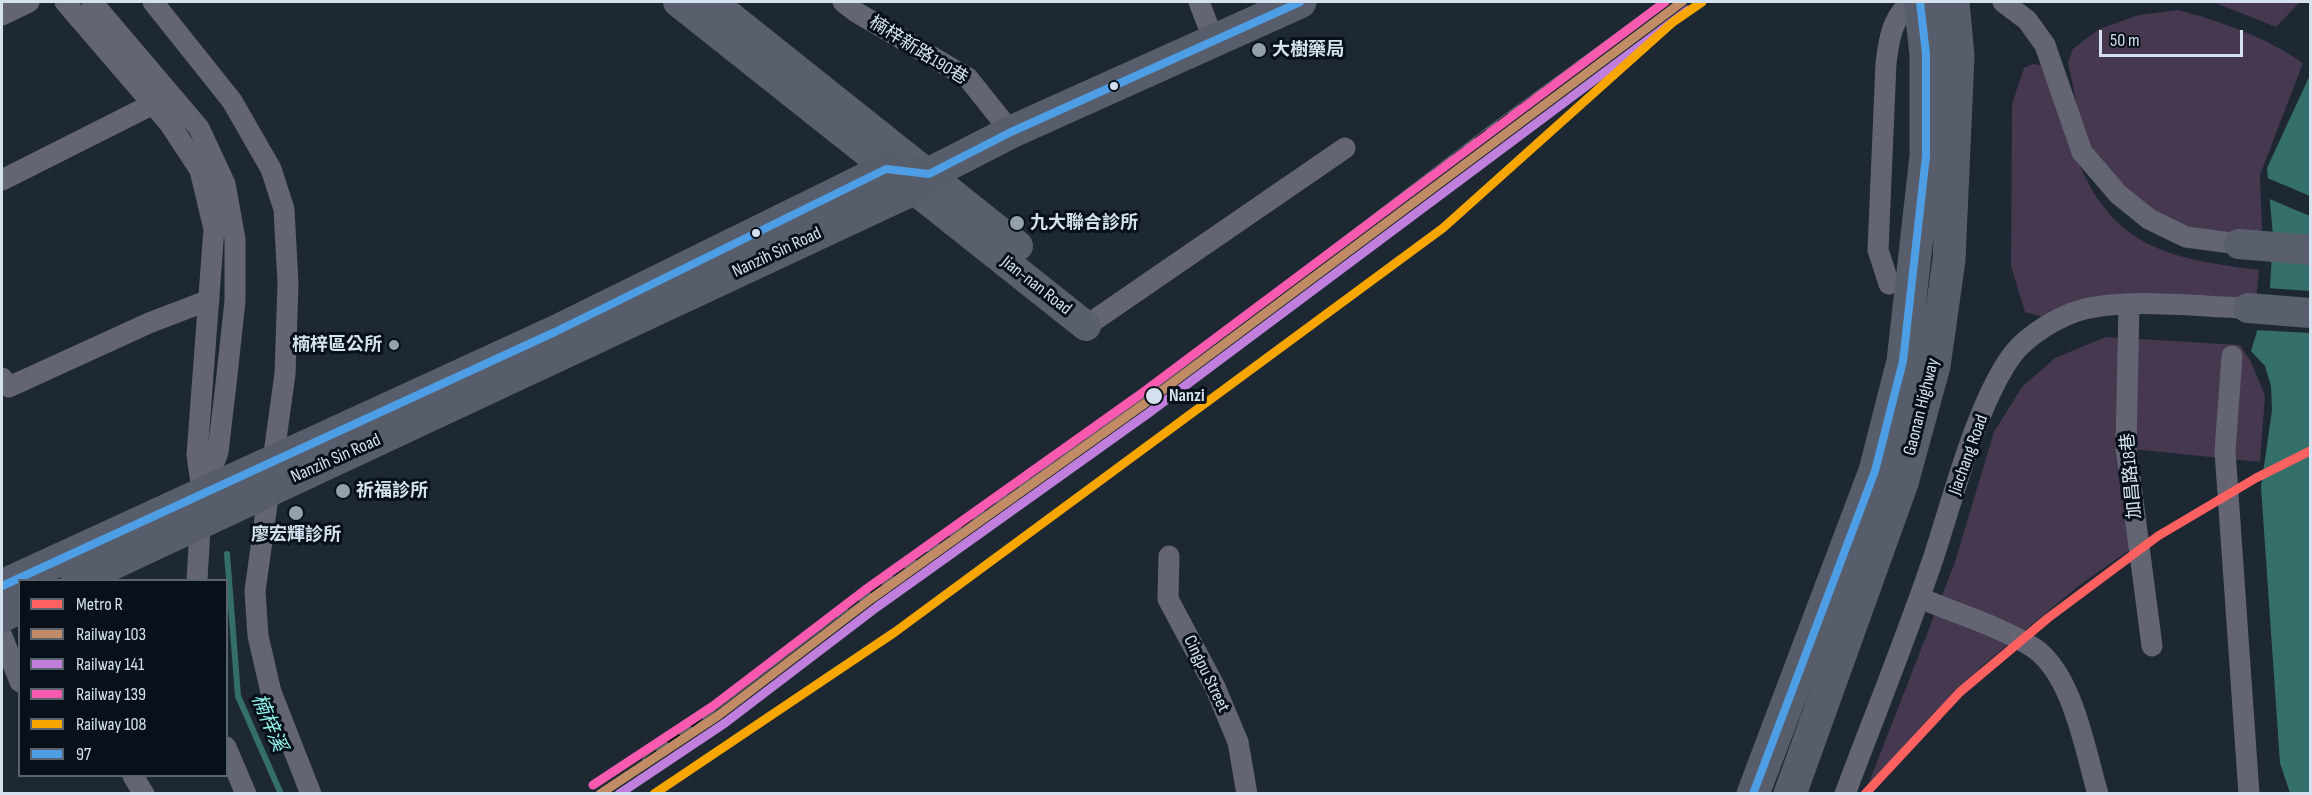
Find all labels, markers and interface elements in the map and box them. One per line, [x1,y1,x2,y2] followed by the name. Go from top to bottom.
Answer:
[865,12,971,90] street label: 楠梓新路190巷
[2102,18,2246,56] scale bar
[2110,30,2140,51] text: 50 m
[1272,39,1344,61] place label: 大樹藥局
[1250,41,1268,59] marker: 大樹藥局
[1108,80,1120,92] unlabelled marker
[1030,212,1138,234] place label: 九大聯合診所
[1008,214,1026,232] marker: 九大聯合診所
[729,223,825,283] street label: Nanzih Sin Road
[750,227,762,239] unlabelled marker
[996,252,1076,320] street label: Jian-nan Road
[292,334,382,356] place label: 楠梓區公所
[387,338,401,352] marker: 楠梓區公所
[1899,356,1945,458] street label: Gaonan Highway
[1169,385,1205,407] place label: Nanzi
[1144,386,1164,406] marker: Nanzi
[1945,412,1993,498] street label: Jiachang Road
[288,430,384,488] street label: Nanzih Sin Road
[2117,432,2147,520] street label: 加昌路18巷
[356,480,428,502] place label: 祈福診所
[334,482,352,500] marker: 祈福診所
[287,504,305,522] marker: 廖宏輝診所
[251,524,341,546] place label: 廖宏輝診所
[18,579,228,777] legend
[76,594,123,615] text: Metro R
[76,624,146,645] text: Railway 103
[1178,632,1234,716] street label: Cingpu Street
[76,654,144,675] text: Railway 141
[76,684,146,705] text: Railway 139
[245,691,291,755] water label: 楠梓溪
[76,714,146,735] text: Railway 108
[76,744,91,765] text: 97

